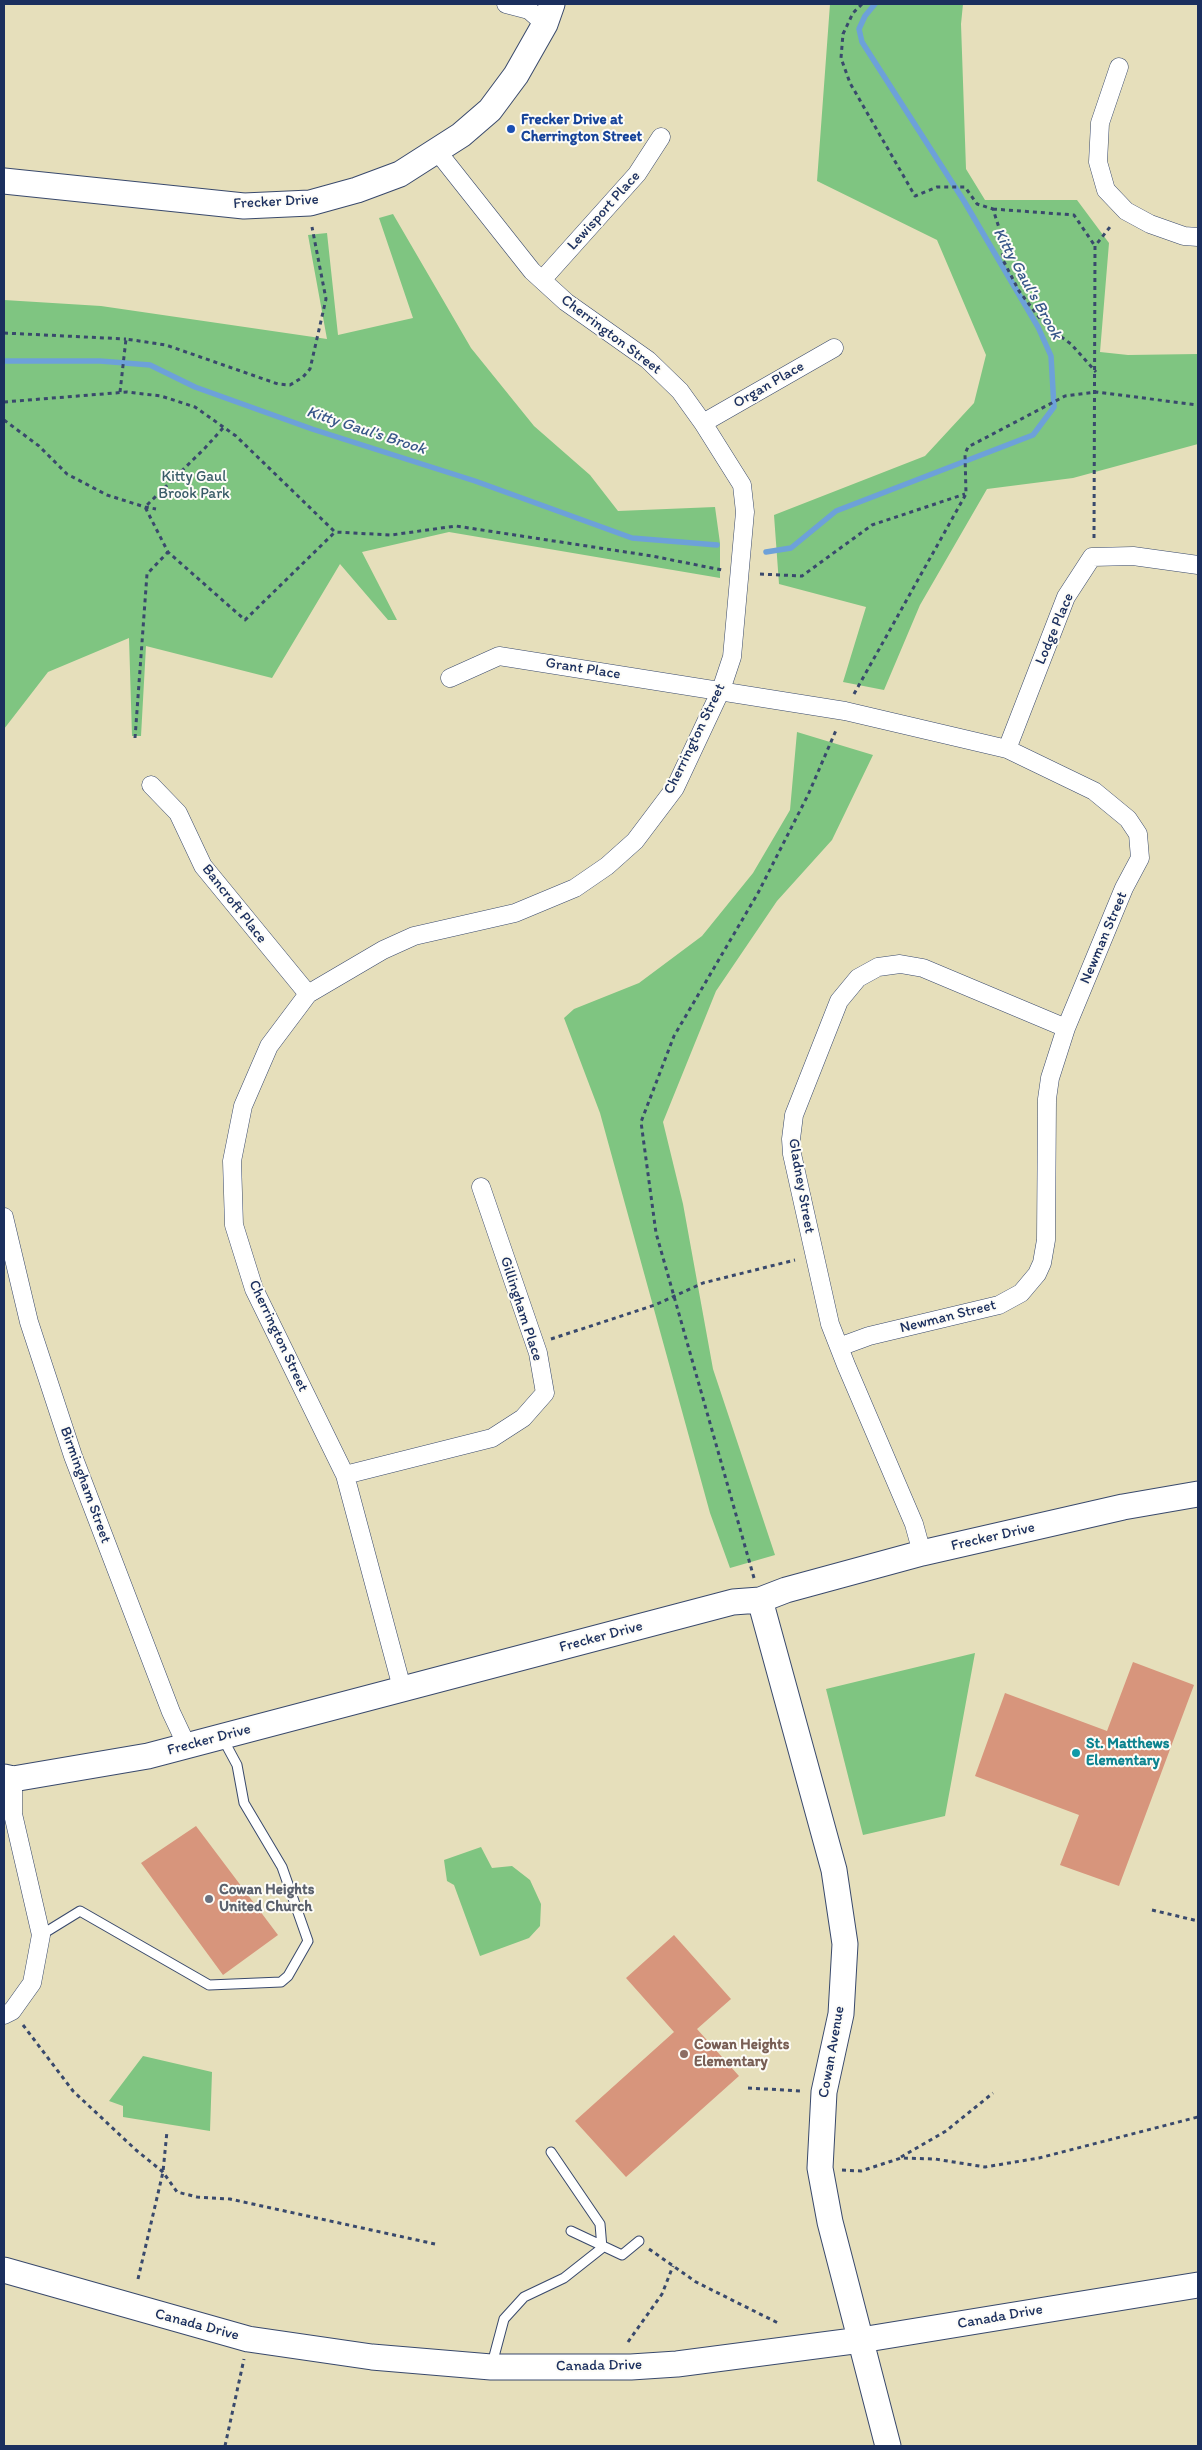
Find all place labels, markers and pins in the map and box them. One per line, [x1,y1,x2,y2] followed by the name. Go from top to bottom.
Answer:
[521,111,642,146] place label: Frecker Drive at Cherrington Street
[505,123,517,135] marker: Frecker Drive at Cherrington Street
[1086,1735,1170,1770] place label: St. Matthews Elementary
[1070,1747,1082,1759] marker: St. Matthews Elementary
[219,1881,314,1916] place label: Cowan Heights United Church
[203,1893,215,1905] marker: Cowan Heights United Church
[694,2036,789,2071] place label: Cowan Heights Elementary
[678,2048,690,2060] marker: Cowan Heights Elementary

